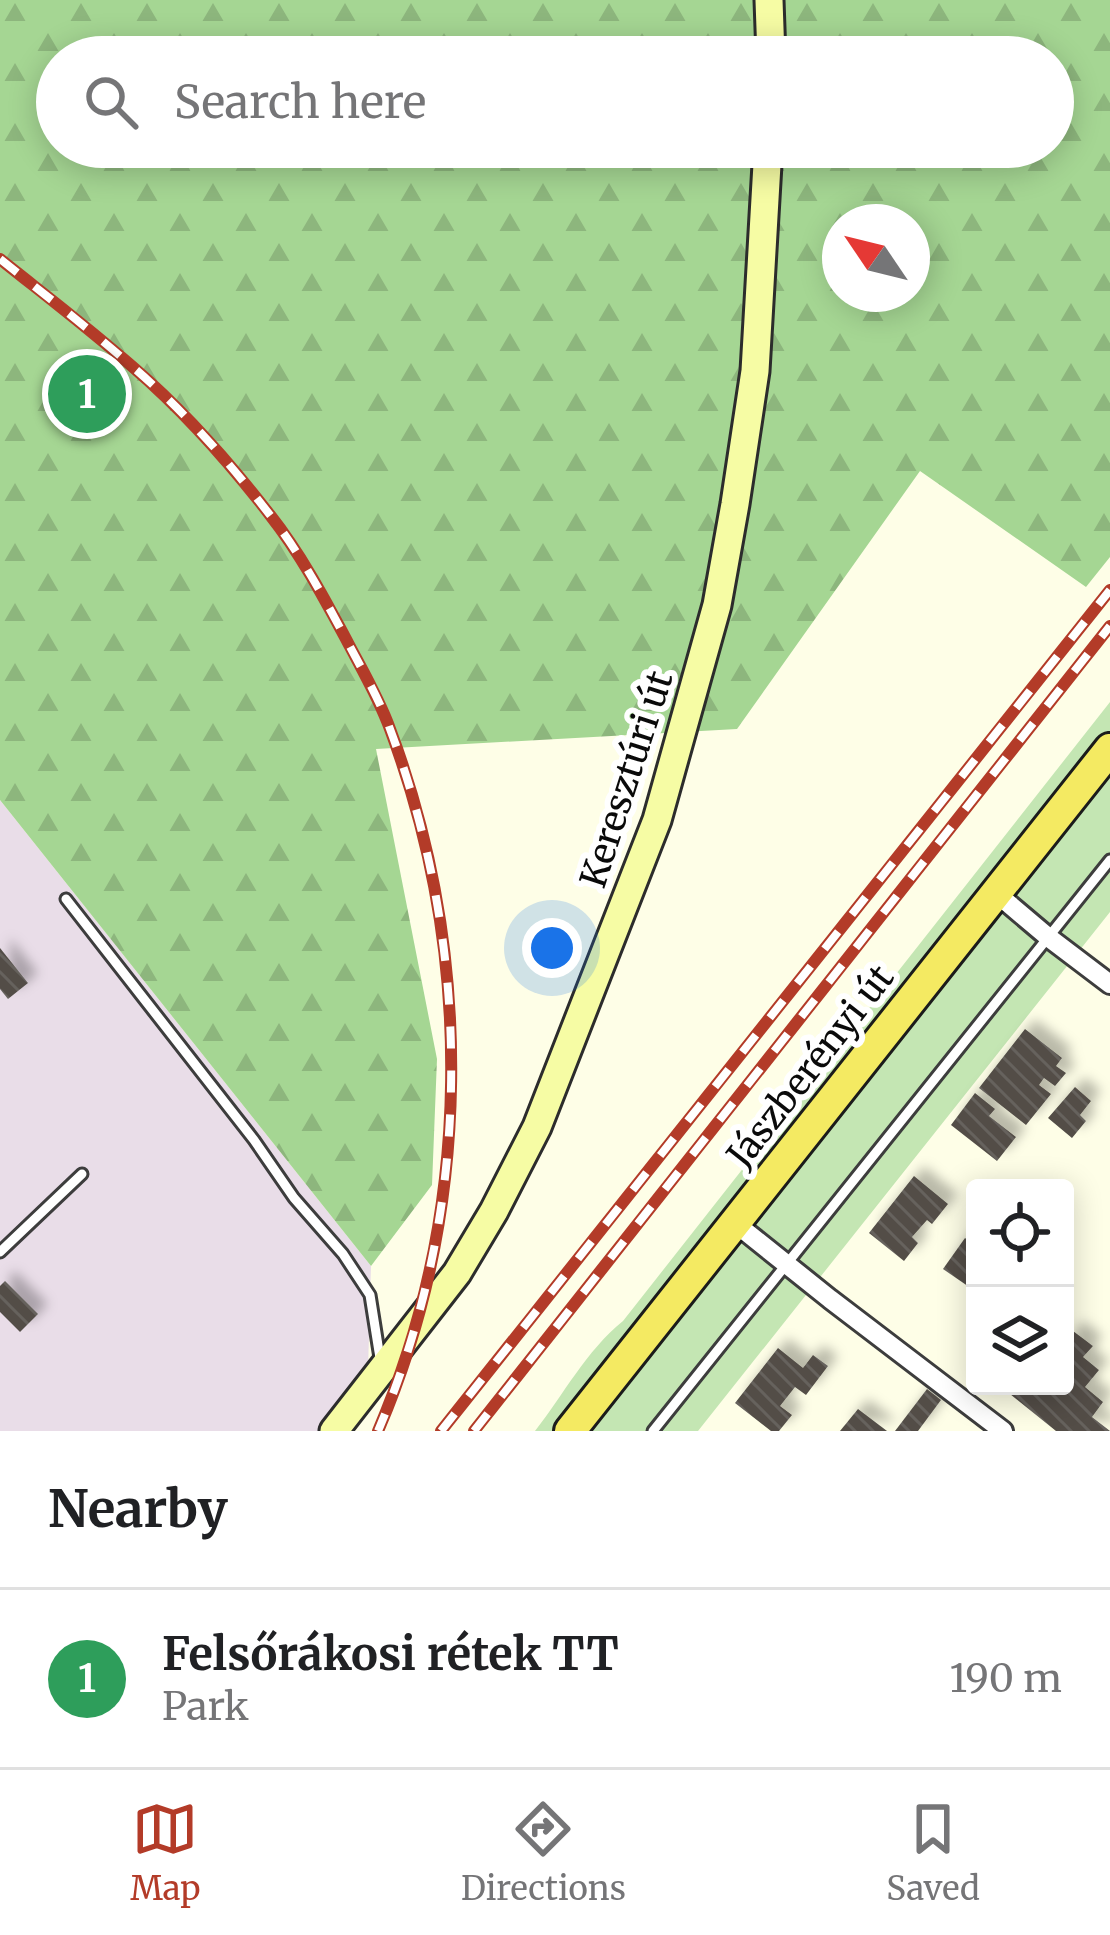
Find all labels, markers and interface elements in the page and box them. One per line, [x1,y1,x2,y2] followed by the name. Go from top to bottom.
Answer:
[36,36,1074,168] search box
[78,69,144,135] icon: search
[174,74,426,130] text: Search here
[822,204,930,312] north arrow
[48,349,126,439] pin: 1
[570,665,683,893] street label: Keresztúri út
[522,918,582,978] your location
[717,956,903,1177] street label: Jászberényi út
[966,1179,1074,1395] map controls
[966,1179,1074,1287] button: locate
[966,1287,1074,1395] button: layers
[48,1477,228,1541] text: Nearby
[162,1626,619,1682] text: Felsőrákosi rétek TT
[78,1654,96,1703] text: 1
[950,1654,1062,1703] text: 190 m
[162,1682,249,1731] text: Park
[130,1796,201,1909] tab: Map
[461,1796,626,1909] tab: Directions
[886,1796,980,1909] tab: Saved

